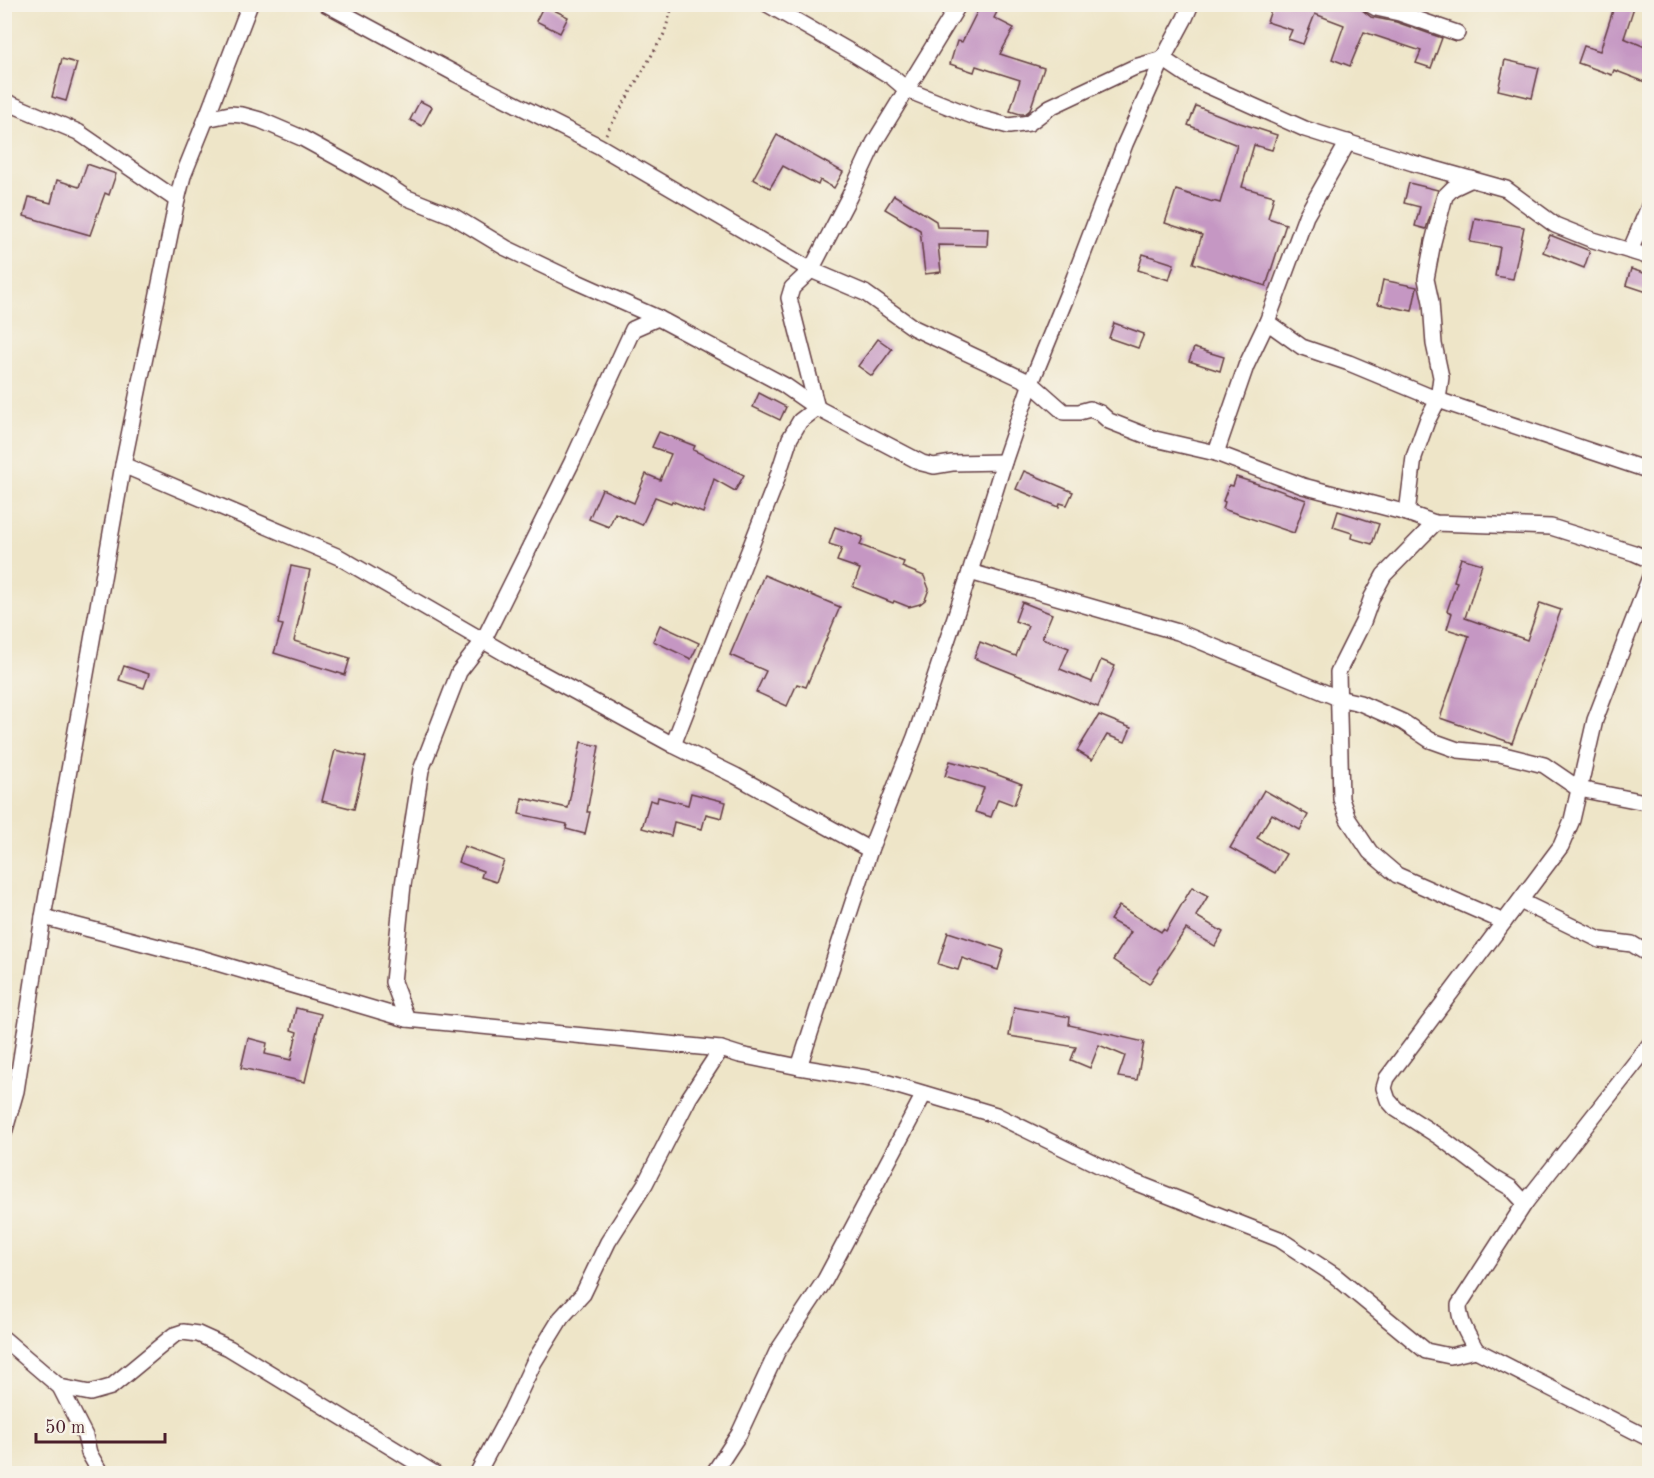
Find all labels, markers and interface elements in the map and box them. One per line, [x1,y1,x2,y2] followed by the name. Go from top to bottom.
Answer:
[36,1406,165,1444] scale bar
[45,1419,85,1437] text: 50 m

